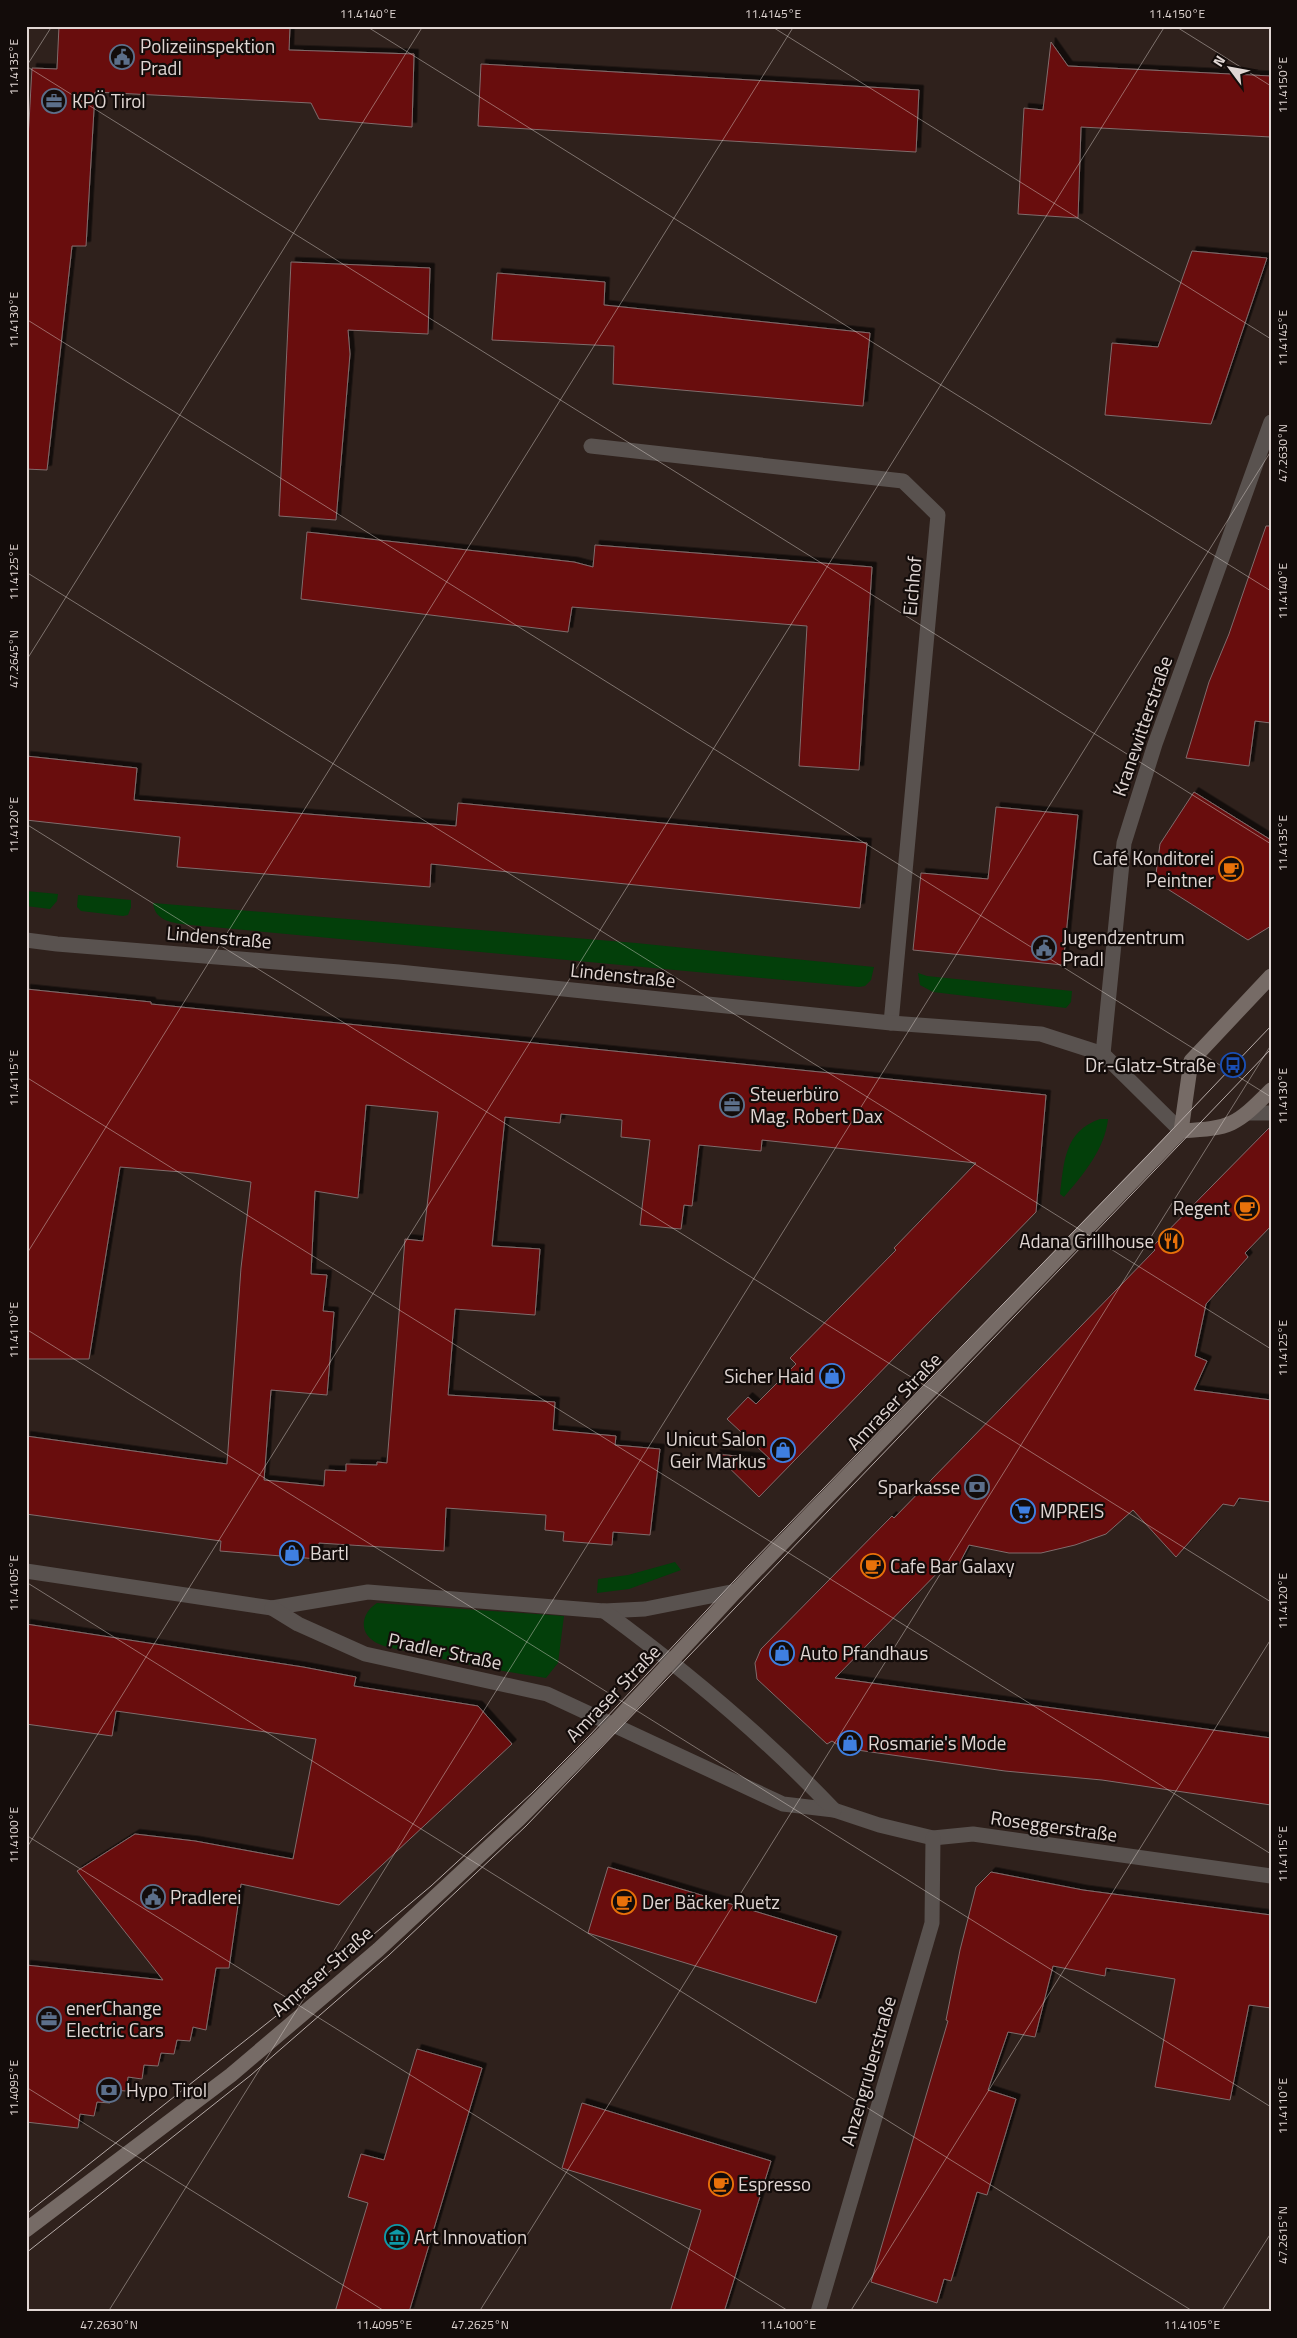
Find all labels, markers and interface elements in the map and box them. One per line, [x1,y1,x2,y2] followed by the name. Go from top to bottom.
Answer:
[340,4,396,23] text: 11.4140°E
[745,4,801,23] text: 11.4145°E
[1149,4,1205,23] text: 11.4150°E
[140,31,275,82] place label: Polizeiinspektion Pradl
[4,39,23,95] text: 11.4135°E
[1204,42,1254,92] north arrow
[109,44,135,70] public building icon: Polizeiinspektion Pradl
[1207,51,1230,71] text: N
[1273,57,1292,113] text: 11.4150°E
[72,86,146,115] place label: KPÖ Tirol
[41,88,67,114] office icon: KPÖ Tirol
[4,292,23,348] text: 11.4130°E
[1273,310,1292,366] text: 11.4145°E
[1273,424,1292,482] text: 47.2630°N
[4,544,23,600] text: 11.4125°E
[894,554,929,617] street label: Eichhof
[1273,563,1292,619] text: 11.4140°E
[4,630,23,688] text: 47.2645°N
[1104,652,1179,800] street label: Kranewitterstraße
[4,797,23,853] text: 11.4120°E
[1273,815,1292,871] text: 11.4135°E
[1092,843,1214,894] place label: Café Konditorei Peintner
[1218,856,1244,882] cafe icon: Café Konditorei Peintner
[165,917,273,956] street label: Lindenstraße
[1062,922,1185,973] place label: Jugendzentrum Pradl
[1031,935,1057,961] public building icon: Jugendzentrum Pradl
[569,955,677,994] street label: Lindenstraße
[4,1050,23,1106] text: 11.4115°E
[1085,1050,1216,1079] place label: Dr.-Glatz-Straße
[1220,1052,1246,1078] bus stop icon: Dr.-Glatz-Straße
[1273,1068,1292,1124] text: 11.4130°E
[750,1079,883,1130] place label: Steuerbüro Mag. Robert Dax
[719,1092,745,1118] office icon: Steuerbüro Mag. Robert Dax
[1173,1193,1230,1222] place label: Regent
[1234,1195,1260,1221] cafe icon: Regent
[1019,1226,1154,1255] place label: Adana Grillhouse
[1158,1228,1184,1254] restaurant icon: Adana Grillhouse
[4,1302,23,1358] text: 11.4110°E
[1273,1320,1292,1376] text: 11.4125°E
[839,1345,948,1456] street label: Amraser Straße
[724,1361,814,1390] place label: Sicher Haid
[819,1363,845,1389] shop icon: Sicher Haid
[666,1424,766,1475] place label: Unicut Salon Geir Markus
[770,1437,796,1463] shop icon: Unicut Salon Geir Markus
[878,1472,960,1501] place label: Sparkasse
[964,1474,990,1500] bank icon: Sparkasse
[1040,1496,1104,1525] place label: MPREIS
[1010,1498,1036,1524] supermarket icon: MPREIS
[310,1538,349,1567] place label: Bartl
[279,1540,305,1566] shop icon: Bartl
[890,1551,1015,1580] place label: Cafe Bar Galaxy
[860,1553,886,1579] cafe icon: Cafe Bar Galaxy
[4,1555,23,1611] text: 11.4105°E
[1273,1573,1292,1629] text: 11.4120°E
[386,1624,505,1677] street label: Pradler Straße
[558,1637,667,1748] street label: Amraser Straße
[800,1638,928,1667] place label: Auto Pfandhaus
[769,1640,795,1666] shop icon: Auto Pfandhaus
[868,1728,1006,1757] place label: Rosmarie's Mode
[837,1730,863,1756] shop icon: Rosmarie's Mode
[989,1802,1119,1849] street label: Roseggerstraße
[4,1807,23,1863] text: 11.4100°E
[1273,1826,1292,1882] text: 11.4115°E
[170,1882,242,1911] place label: Pradlerei
[140,1884,166,1910] public building icon: Pradlerei
[642,1887,780,1916] place label: Der Bäcker Ruetz
[611,1889,637,1915] cafe icon: Der Bäcker Ruetz
[265,1918,379,2023] street label: Amraser Straße
[66,1993,164,2044] place label: enerChange Electric Cars
[832,1993,903,2149] street label: Anzengruberstraße
[36,2006,62,2032] office icon: enerChange Electric Cars
[4,2060,23,2116] text: 11.4095°E
[126,2075,207,2104] place label: Hypo Tirol
[96,2077,122,2103] bank icon: Hypo Tirol
[1273,2078,1292,2134] text: 11.4110°E
[738,2169,811,2198] place label: Espresso
[708,2171,734,2197] cafe icon: Espresso
[1273,2206,1292,2264] text: 47.2615°N
[414,2222,527,2251] place label: Art Innovation
[384,2224,410,2250] museum icon: Art Innovation
[80,2315,138,2334] text: 47.2630°N
[356,2315,412,2334] text: 11.4095°E
[451,2315,509,2334] text: 47.2625°N
[760,2315,816,2334] text: 11.4100°E
[1164,2315,1220,2334] text: 11.4105°E

